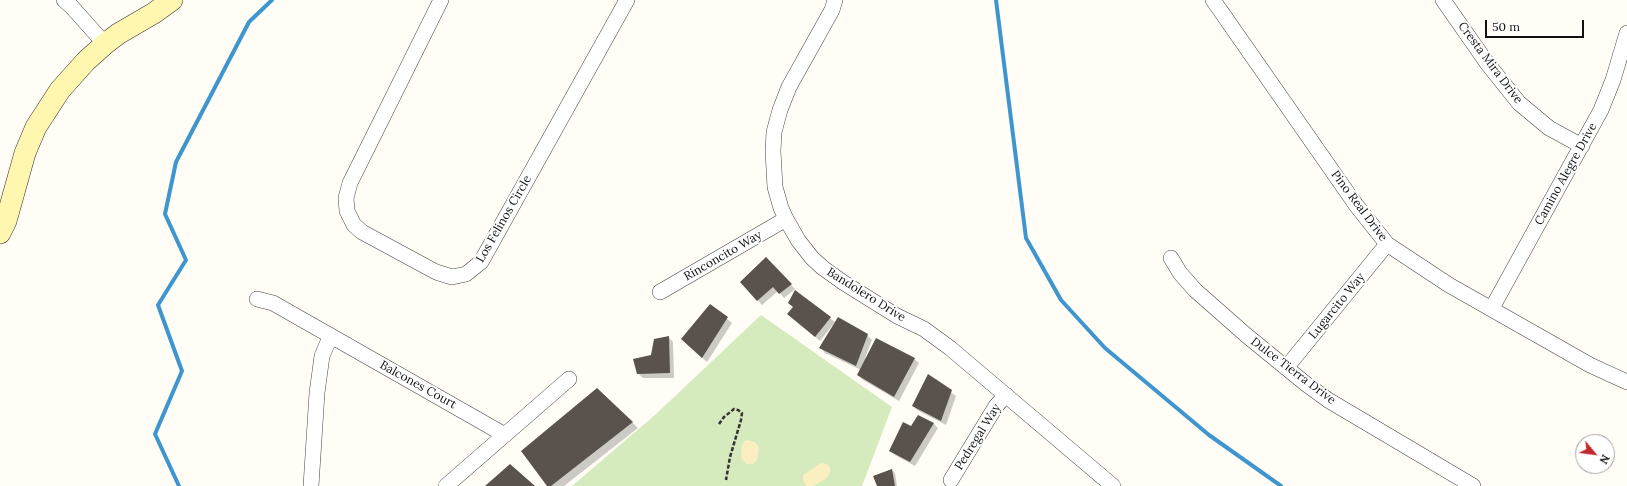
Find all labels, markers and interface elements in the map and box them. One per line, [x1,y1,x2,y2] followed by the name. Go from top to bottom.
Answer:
[1487,12,1586,38] scale bar
[1455,19,1525,107] street label: Cresta Mira Drive
[1492,19,1520,34] text: 50 m
[1532,120,1600,228] street label: Camino Alegre Drive
[1328,168,1390,244] street label: Pino Real Drive
[473,173,535,265] street label: Los Felinos Circle
[682,228,764,284] street label: Rinconcito Way
[824,265,908,325] street label: Bandolero Drive
[1306,270,1368,342] street label: Lugarcito Way
[1248,334,1338,408] street label: Dulce Tierra Drive
[377,358,459,412] street label: Balcones Court
[952,401,1004,473] street label: Pedregal Way
[1575,434,1615,474] north arrow
[1596,452,1613,466] text: N

